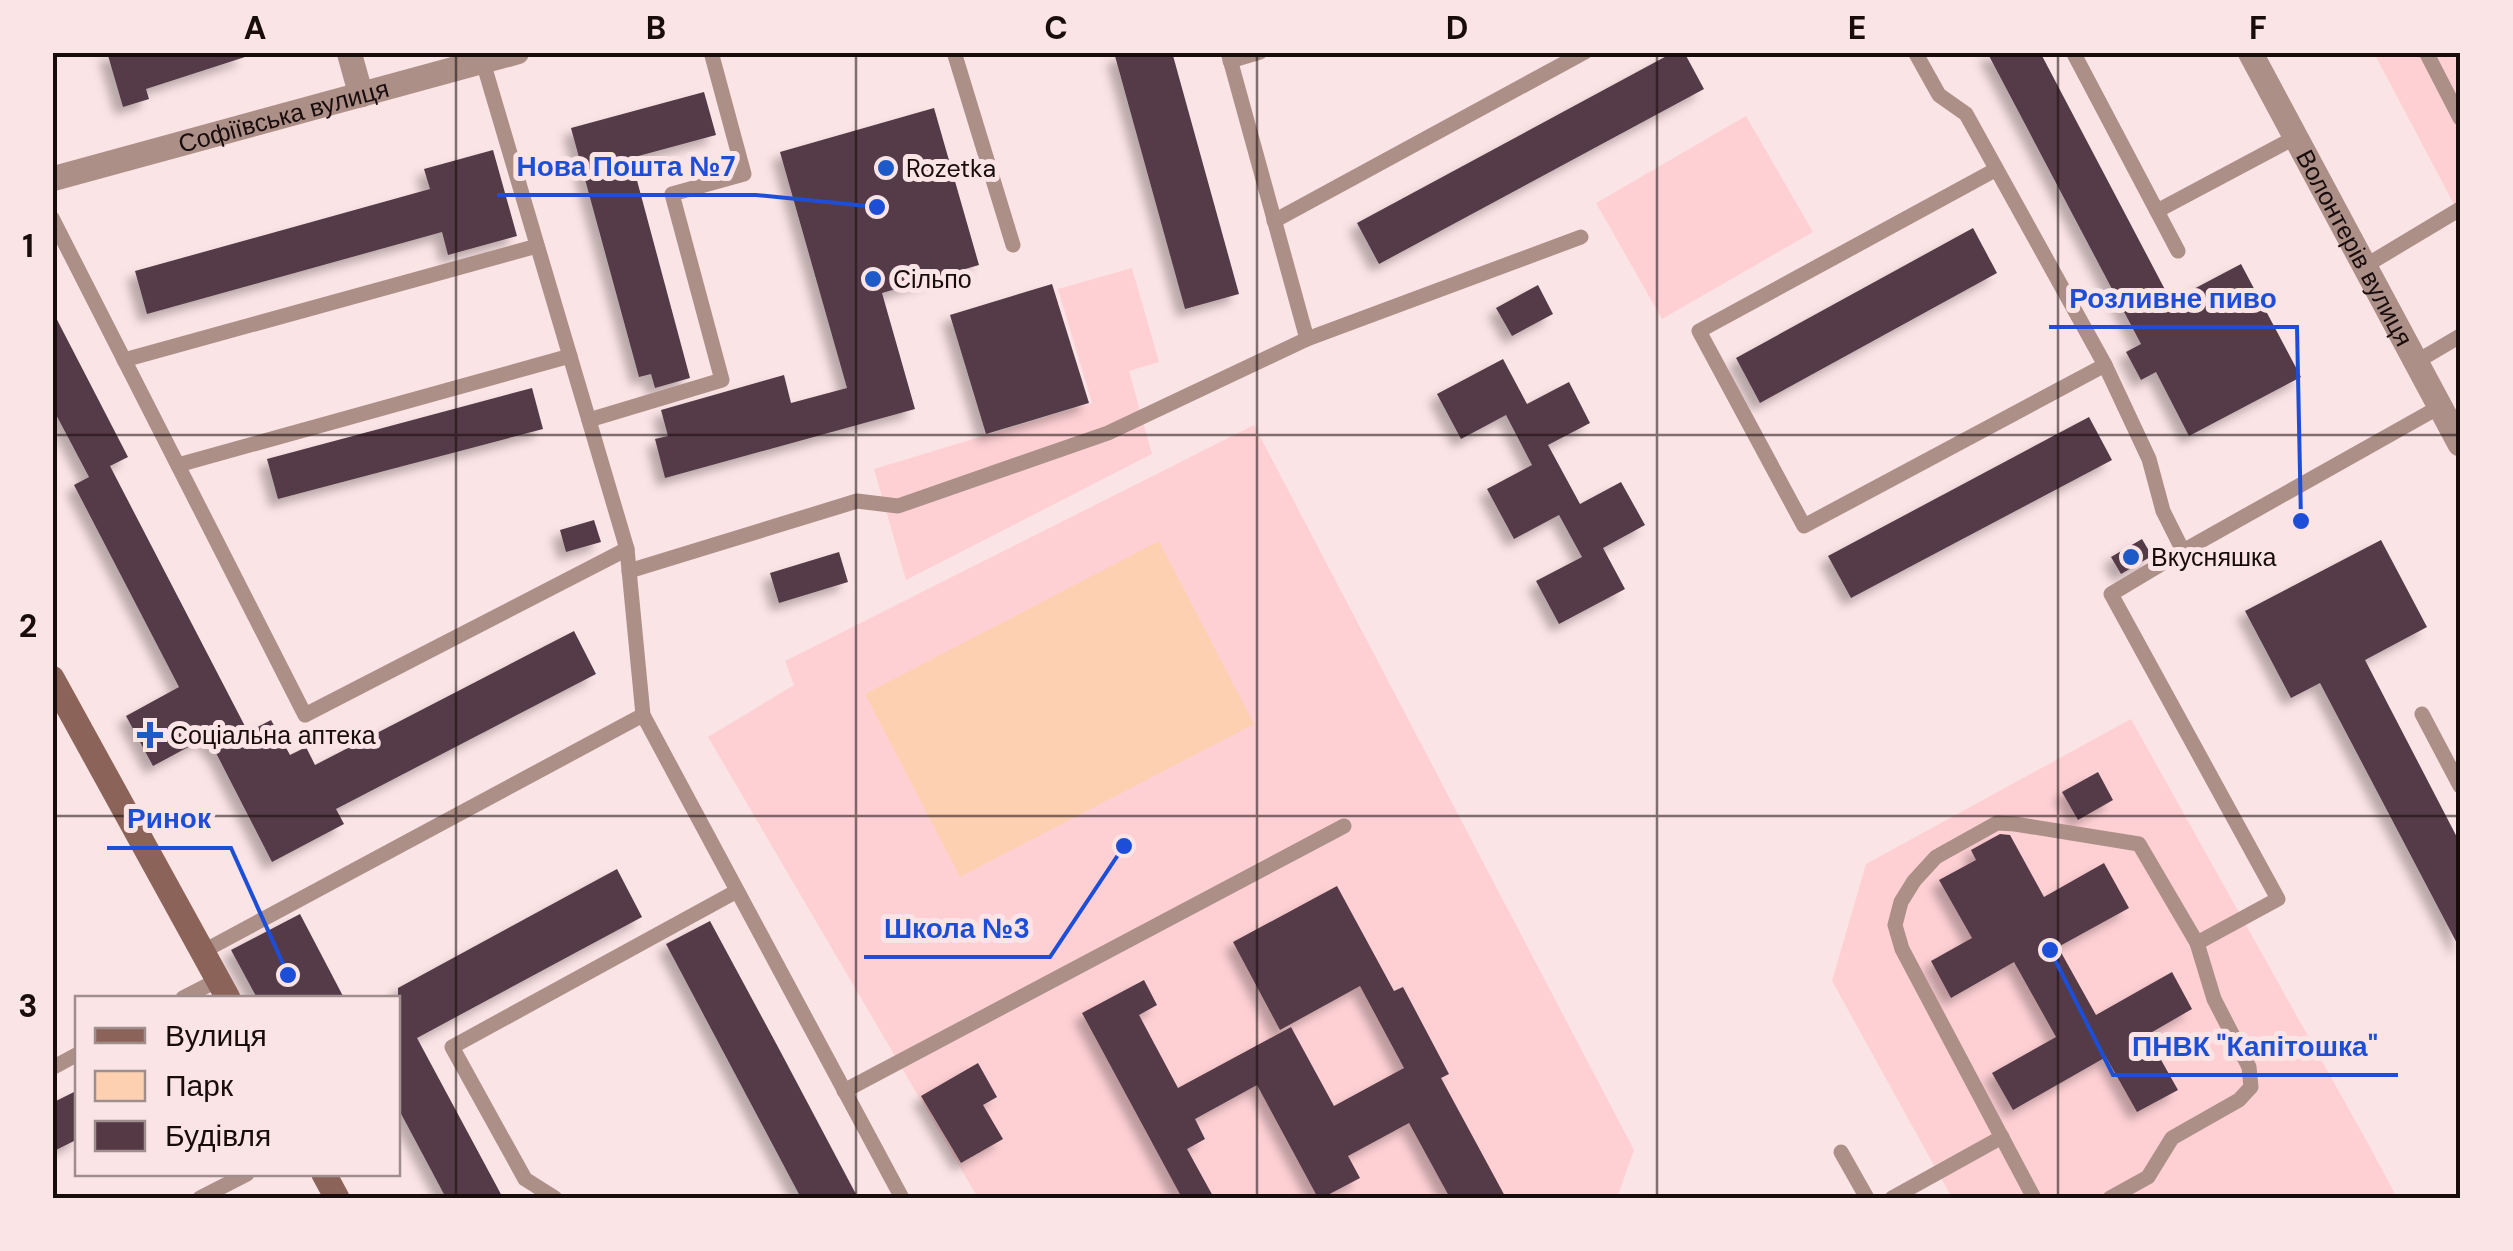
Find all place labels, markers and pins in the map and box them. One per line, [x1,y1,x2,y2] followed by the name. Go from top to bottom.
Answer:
[497,137,756,195] callout: Нова Пошта №7
[906,152,996,185] place label: Rozetka
[875,157,897,179] marker: Rozetka
[893,263,972,296] place label: Сільпо
[862,268,884,290] marker: Сільпо
[2049,269,2297,327] callout: Розливне пиво
[2151,541,2276,574] place label: Вкусняшка
[2120,546,2142,568] marker: Вкусняшка
[170,719,376,752] place label: Соціальна аптека
[139,724,161,746] marker: Соціальна аптека
[107,790,231,848] callout: Ринок
[864,899,1050,957] callout: Школа №3
[2113,1017,2398,1075] callout: ПНВК "Капітошка"

